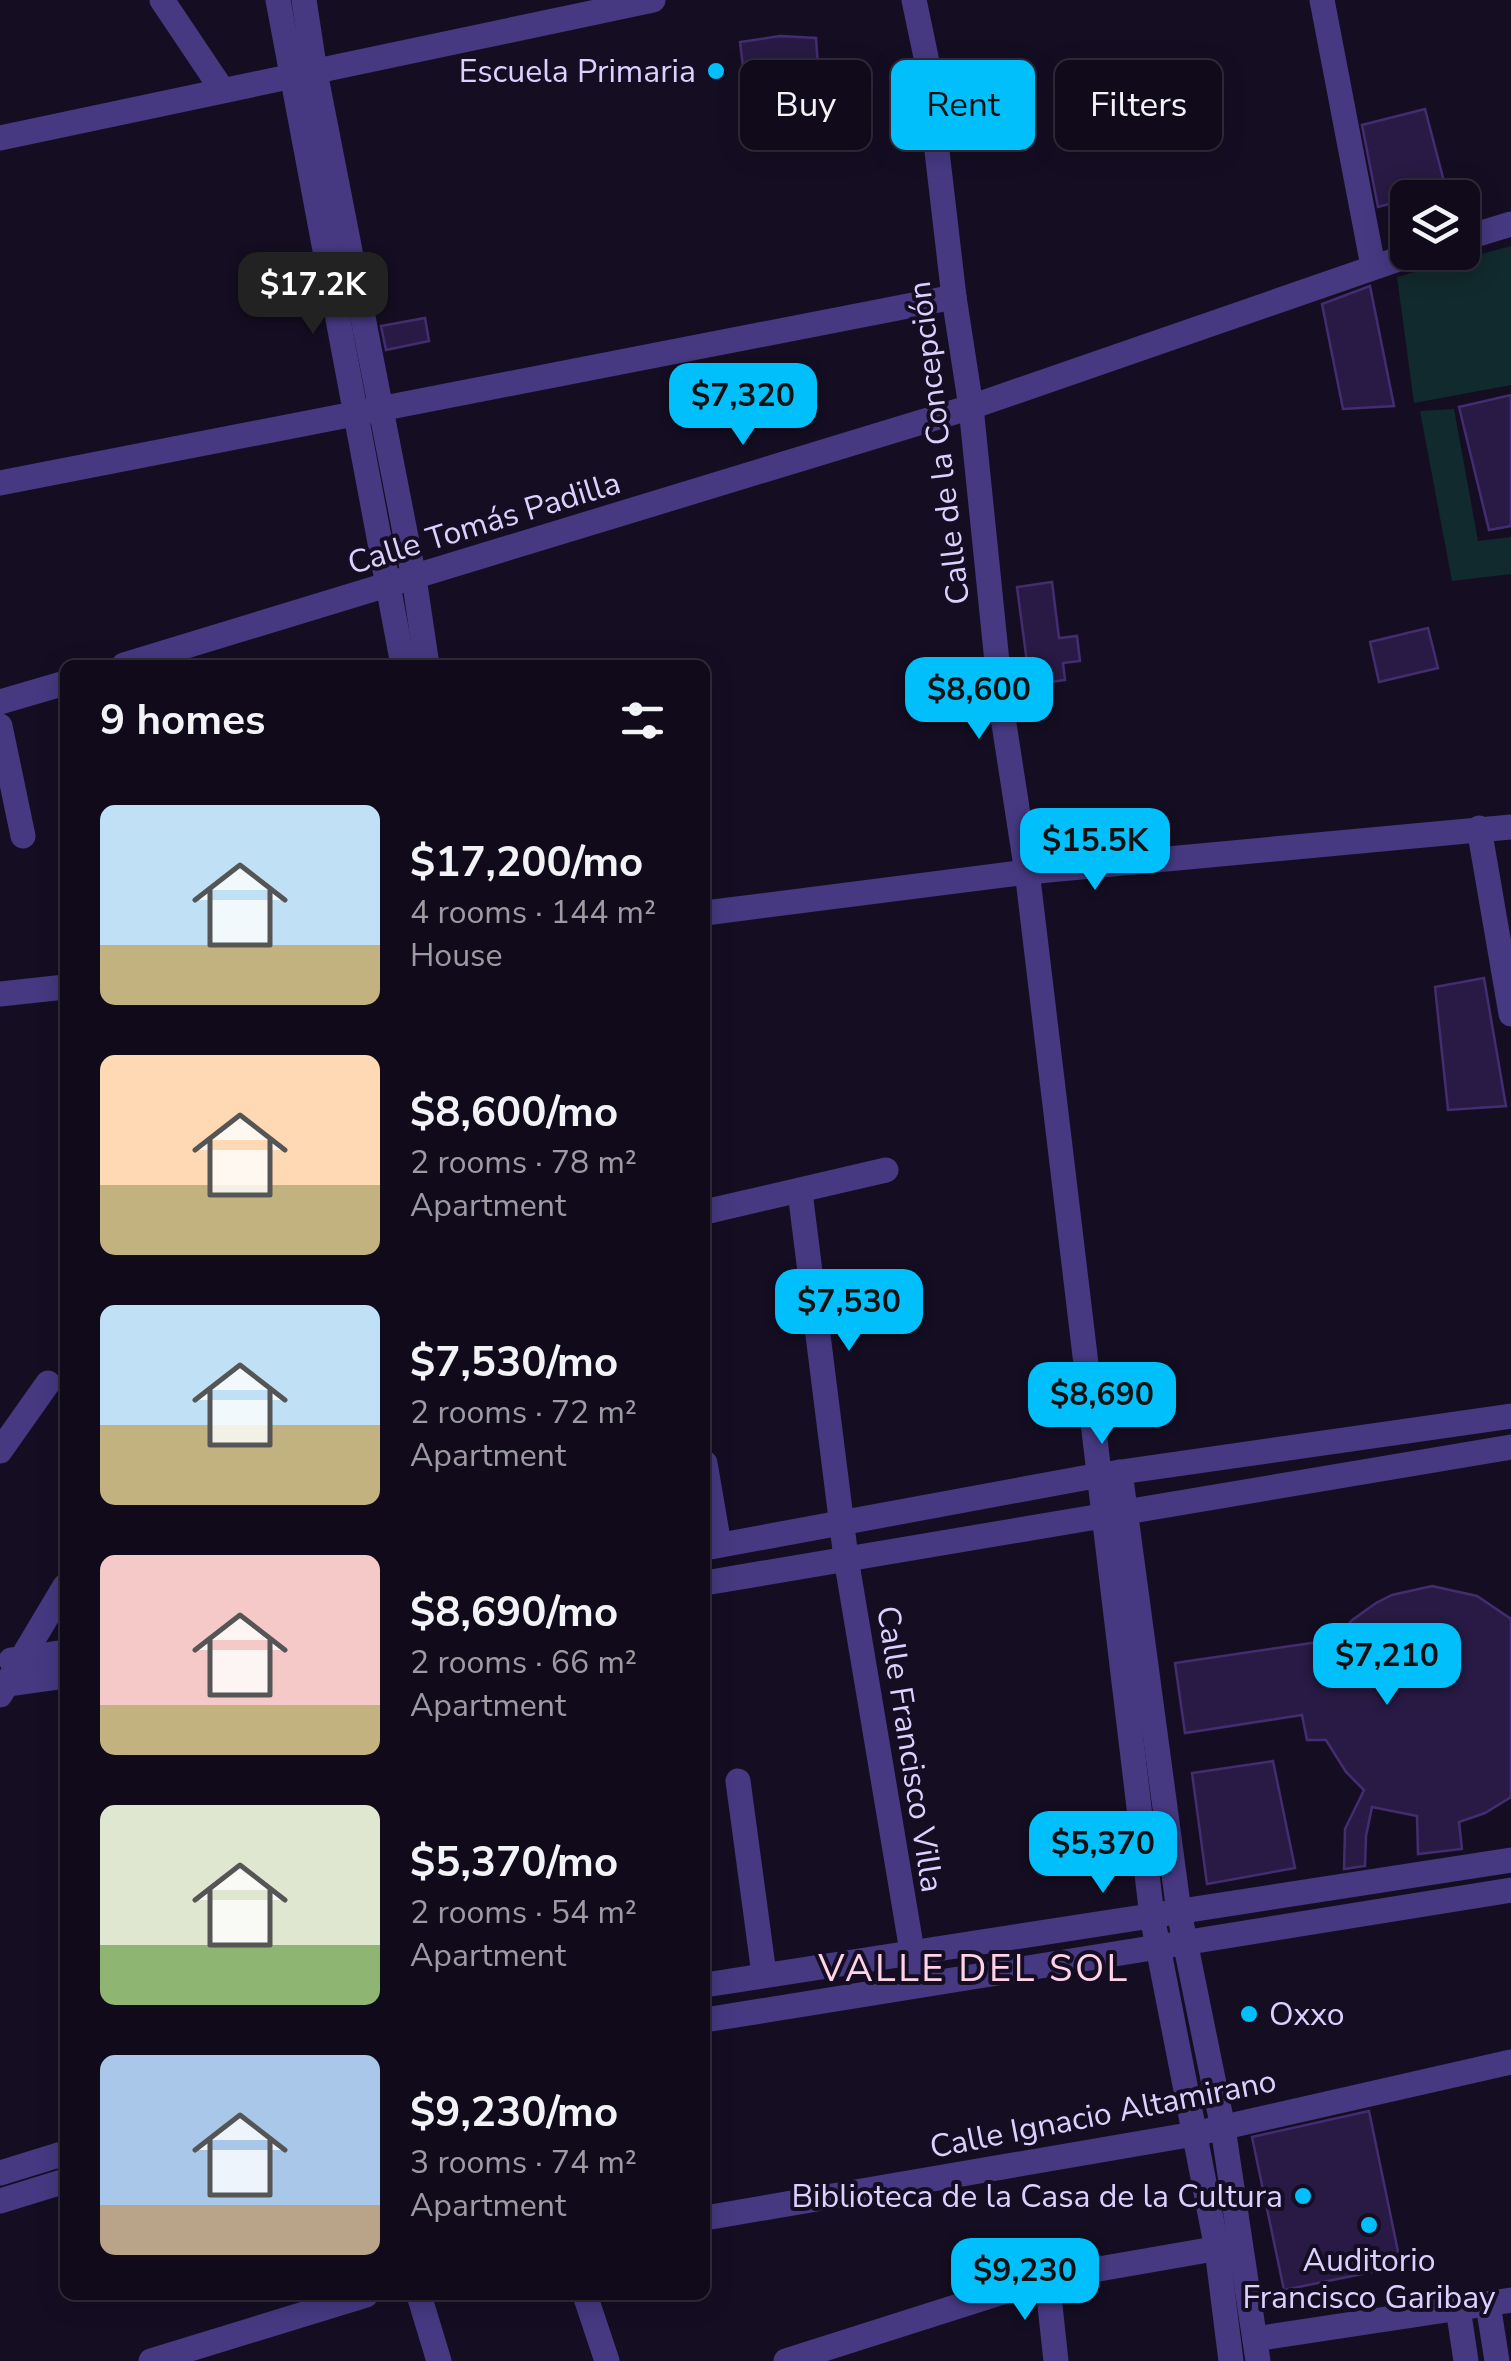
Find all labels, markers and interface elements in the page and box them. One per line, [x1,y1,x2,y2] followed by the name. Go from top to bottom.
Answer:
[459,50,696,93] place label: Escuela Primaria
[705,60,727,82] marker: Escuela Primaria
[740,60,871,150] chip: Buy
[891,60,1035,150] chip: Rent
[1055,60,1222,150] chip: Filters
[1390,180,1480,270] map controls
[1390,180,1480,270] button: layers
[232,252,394,337] pin: $17.2K
[260,263,366,306] text: $17.2K
[898,279,980,607] street label: Calle de la Concepción
[662,363,824,448] pin: $7,320
[691,374,795,417] text: $7,320
[342,461,626,585] street label: Calle Tomás Padilla
[898,657,1060,742] pin: $8,600
[927,668,1031,711] text: $8,600
[100,692,265,749] text: 9 homes
[615,693,670,748] icon: filters
[1014,808,1176,893] pin: $15.5K
[1042,819,1148,862] text: $15.5K
[410,834,643,891] text: $17,200/mo
[180,845,300,965] icon: home
[410,891,656,934] text: 4 rooms · 144 m²
[410,934,503,977] text: House
[410,1084,618,1141] text: $8,600/mo
[180,1095,300,1215] icon: home
[410,1141,637,1184] text: 2 rooms · 78 m²
[410,1184,566,1227] text: Apartment
[768,1269,930,1354] pin: $7,530
[797,1280,901,1323] text: $7,530
[410,1334,618,1391] text: $7,530/mo
[180,1345,300,1465] icon: home
[1021,1362,1183,1447] pin: $8,690
[1050,1373,1154,1416] text: $8,690
[410,1391,637,1434] text: 2 rooms · 72 m²
[410,1434,566,1477] text: Apartment
[410,1584,618,1641] text: $8,690/mo
[180,1595,300,1715] icon: home
[866,1603,954,1895] street label: Calle Francisco Villa
[1306,1623,1468,1708] pin: $7,210
[1335,1634,1439,1677] text: $7,210
[410,1641,637,1684] text: 2 rooms · 66 m²
[410,1684,566,1727] text: Apartment
[1022,1811,1184,1896] pin: $5,370
[1051,1822,1155,1865] text: $5,370
[410,1834,618,1891] text: $5,370/mo
[180,1845,300,1965] icon: home
[410,1891,637,1934] text: 2 rooms · 54 m²
[410,1934,566,1977] text: Apartment
[817,1943,1130,1994] district label: VALLE DEL SOL
[1269,1993,1345,2036] place label: Oxxo
[1238,2003,1260,2025] marker: Oxxo
[926,2059,1280,2169] street label: Calle Ignacio Altamirano
[410,2084,618,2141] text: $9,230/mo
[180,2095,300,2215] icon: home
[410,2141,637,2184] text: 3 rooms · 74 m²
[791,2175,1283,2218] place label: Biblioteca de la Casa de la Cultura
[410,2184,566,2227] text: Apartment
[1292,2185,1314,2207] marker: Biblioteca de la Casa de la Cultura
[1358,2214,1380,2236] marker: Auditorio Francisco Garibay
[944,2238,1106,2323] pin: $9,230
[1243,2239,1496,2319] place label: Auditorio Francisco Garibay
[973,2249,1077,2292] text: $9,230

